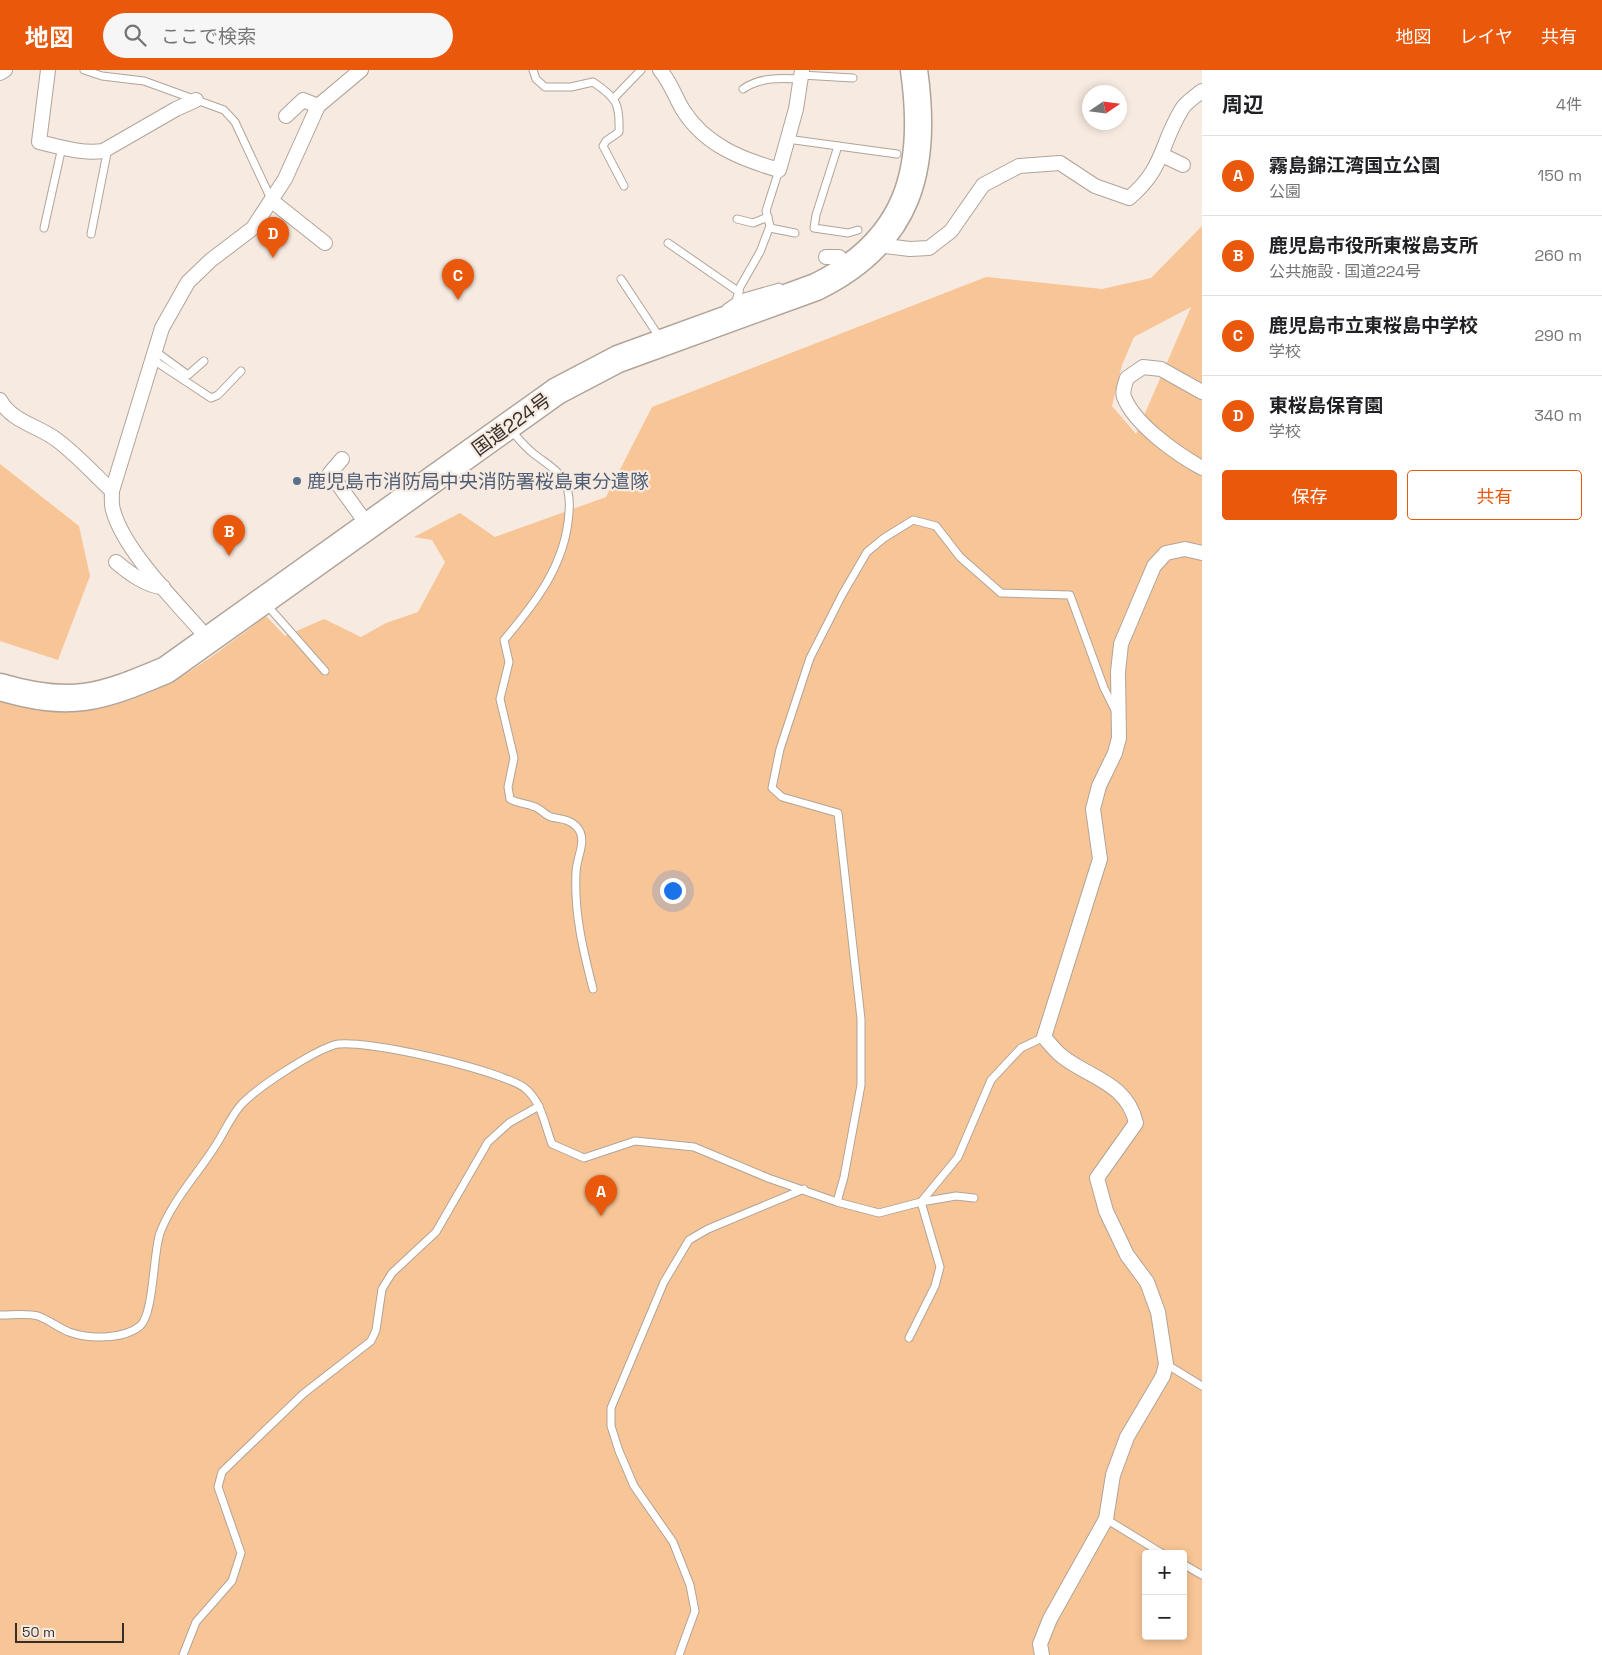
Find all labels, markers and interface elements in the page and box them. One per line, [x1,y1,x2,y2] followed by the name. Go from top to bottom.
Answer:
[103,13,453,58] search box
[121,21,149,49] icon: search
[25,22,73,53] text: 地図
[161,24,256,49] text: ここで検索
[1396,25,1432,48] text: 地図
[1460,25,1513,48] text: レイヤ
[1541,25,1577,48] text: 共有
[1082,85,1127,130] north arrow
[1222,91,1264,118] text: 周辺
[1556,94,1582,115] text: 4件
[1269,153,1440,178] text: 霧島錦江湾国立公園
[1233,165,1243,186] text: A
[1538,165,1582,186] text: 150 m
[1269,181,1301,202] text: 公園
[257,217,289,258] pin: D
[1269,233,1478,258] text: 鹿児島市役所東桜島支所
[1233,245,1243,266] text: B
[1534,245,1582,266] text: 260 m
[442,259,474,300] pin: C
[1269,261,1421,282] text: 公共施設 · 国道224号
[1269,313,1478,338] text: 鹿児島市立東桜島中学校
[1233,325,1243,346] text: C
[1534,325,1582,346] text: 290 m
[1269,341,1301,362] text: 学校
[467,387,556,461] street label: 国道224号
[1269,393,1383,418] text: 東桜島保育園
[1233,405,1243,426] text: D
[1534,405,1582,426] text: 340 m
[1269,421,1301,442] text: 学校
[307,469,649,494] place label: 鹿児島市消防局中央消防署桜島東分遣隊
[1222,470,1397,520] button: 保存
[1407,470,1582,520] button: 共有
[291,475,303,487] marker: 鹿児島市消防局中央消防署桜島東分遣隊
[213,515,245,556] pin: B
[660,878,686,904] your location
[585,1175,617,1216] pin: A
[1142,1550,1187,1640] map controls
[1142,1550,1187,1595] button: +
[1142,1595,1187,1640] button: −
[15,1620,124,1643] scale bar
[22,1623,55,1641] text: 50 m

